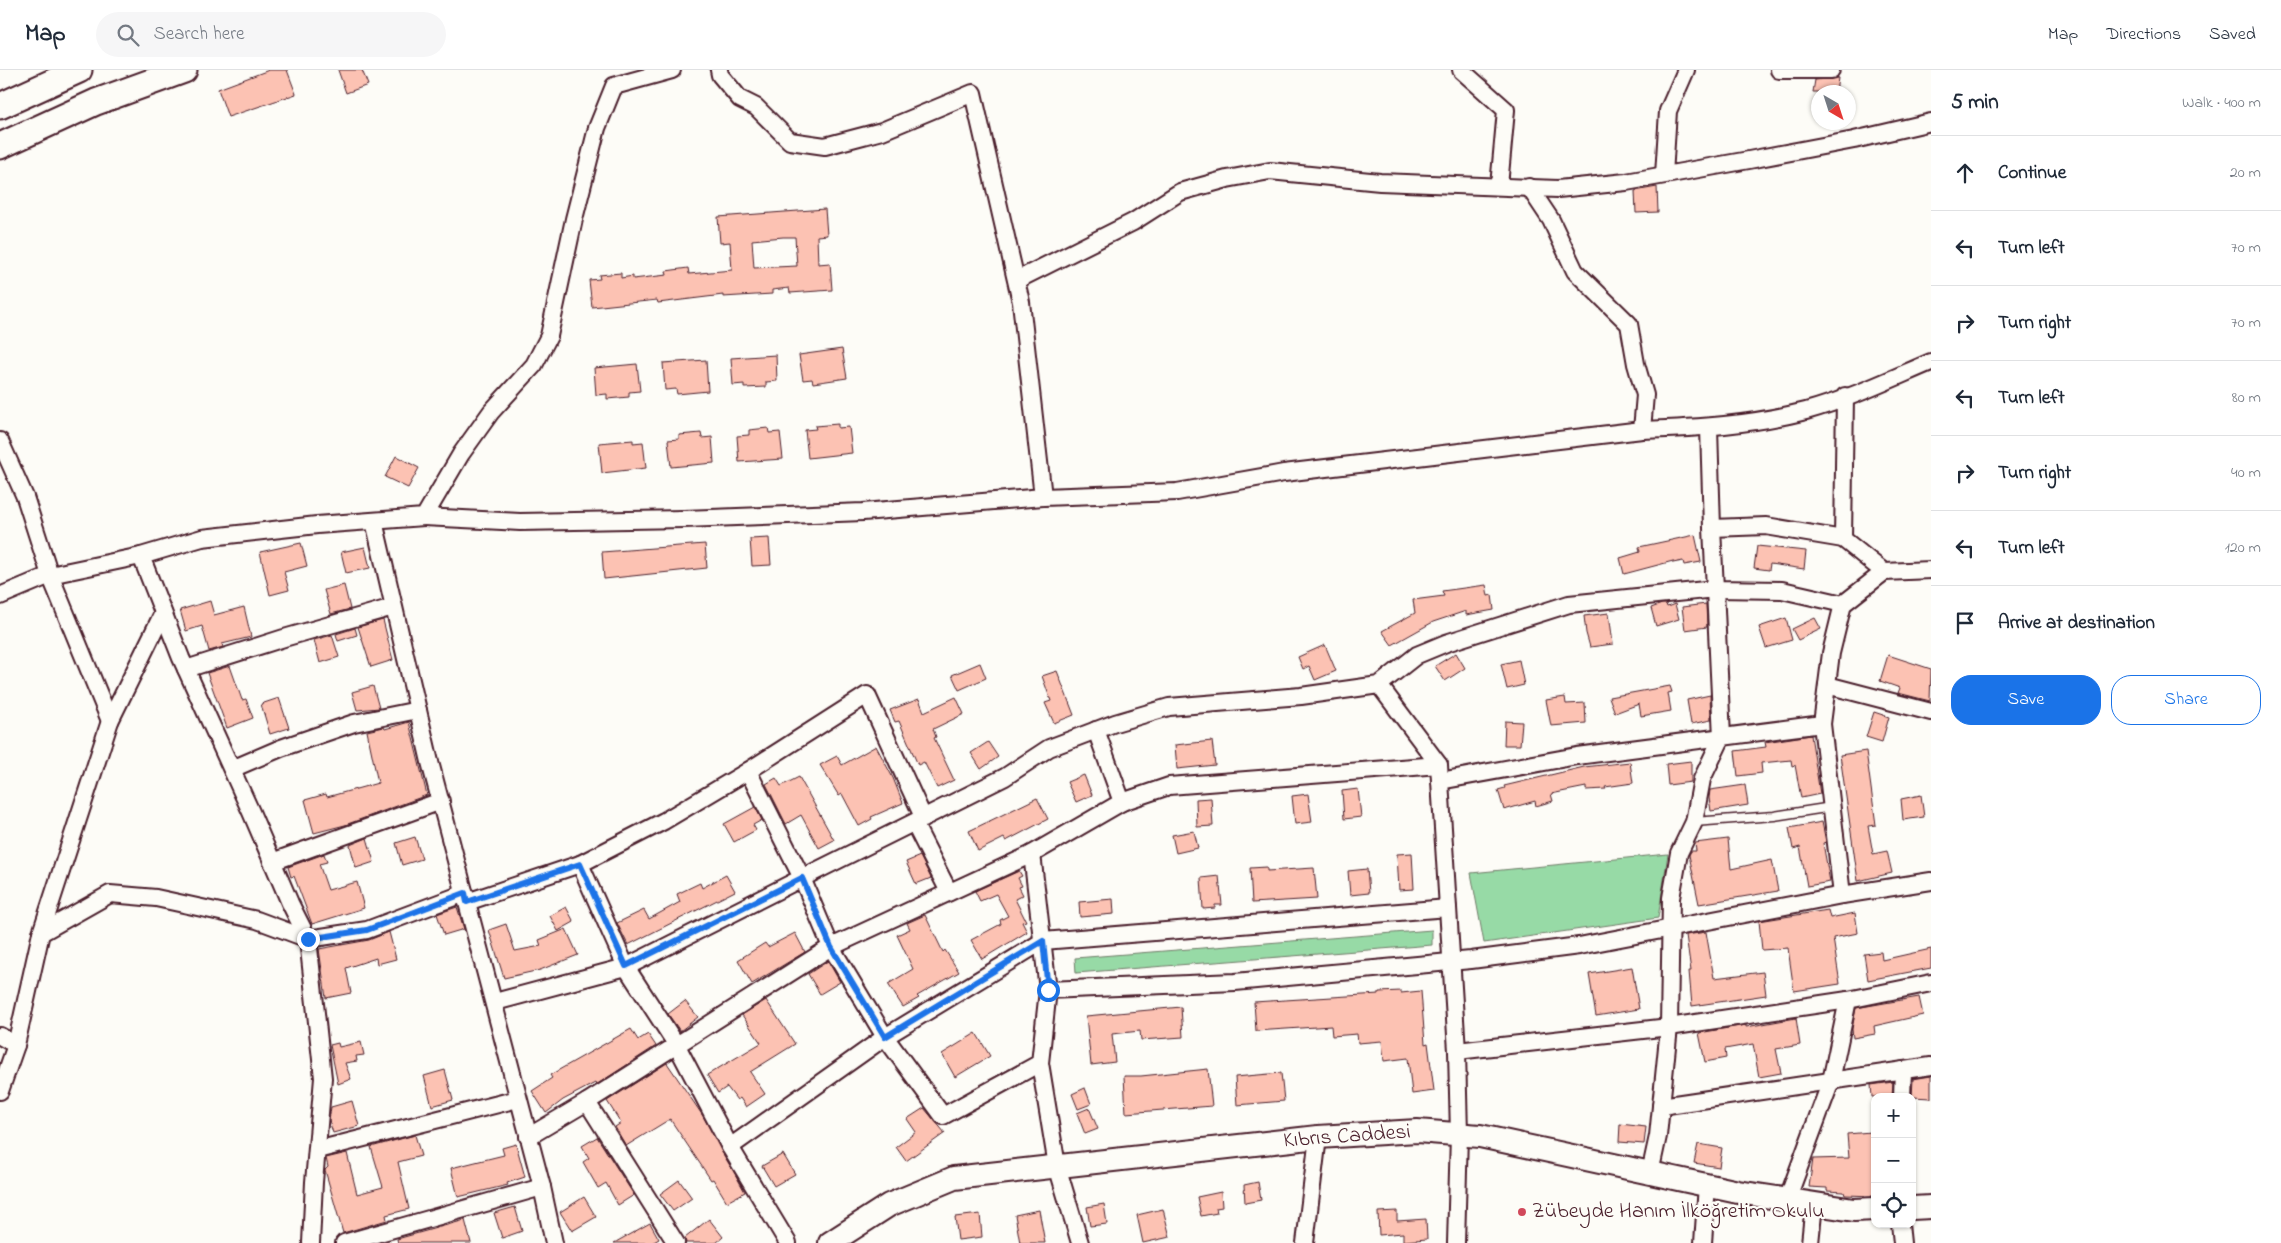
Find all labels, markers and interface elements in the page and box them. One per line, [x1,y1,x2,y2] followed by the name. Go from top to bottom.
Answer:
[96,12,446,57] search box
[25,17,66,52] text: Map
[114,21,142,49] icon: search
[154,21,245,48] text: Search here
[2048,22,2078,48] text: Map
[2106,22,2181,48] text: Directions
[2209,22,2256,48] text: Saved
[1811,85,1856,130] north arrow
[1951,88,1999,118] text: 5 min
[2182,91,2261,115] text: Walk · 400 m
[1951,159,1979,187] icon: ahead
[1998,160,2066,187] text: Continue
[2230,161,2261,185] text: 20 m
[1951,234,1979,262] icon: left
[1998,235,2065,262] text: Turn left
[2231,236,2261,260] text: 70 m
[1951,309,1979,337] icon: right
[1998,310,2071,337] text: Turn right
[2231,311,2261,335] text: 70 m
[1951,384,1979,412] icon: left
[1998,385,2065,412] text: Turn left
[2232,386,2261,410] text: 80 m
[1951,459,1979,487] icon: right
[1998,460,2071,487] text: Turn right
[2231,461,2261,485] text: 40 m
[1951,534,1979,562] icon: left
[1998,535,2065,562] text: Turn left
[2225,536,2261,560] text: 120 m
[1951,609,1979,637] icon: arrive
[1998,610,2155,637] text: Arrive at destination
[1951,675,2101,725] button: Save
[2111,675,2261,725] button: Share
[297,928,320,951] route end
[1037,979,1060,1002] route start
[1871,1093,1916,1228] map controls
[1871,1093,1916,1138] button: +
[1282,1117,1412,1157] street label: Kıbrıs Caddesi
[1871,1138,1916,1183] button: −
[1871,1183,1916,1228] button: locate
[1532,1196,1824,1229] place label: Zübeyde Hanım İlköğretim Okulu
[1516,1206,1528,1218] marker: Zübeyde Hanım İlköğretim Okulu

